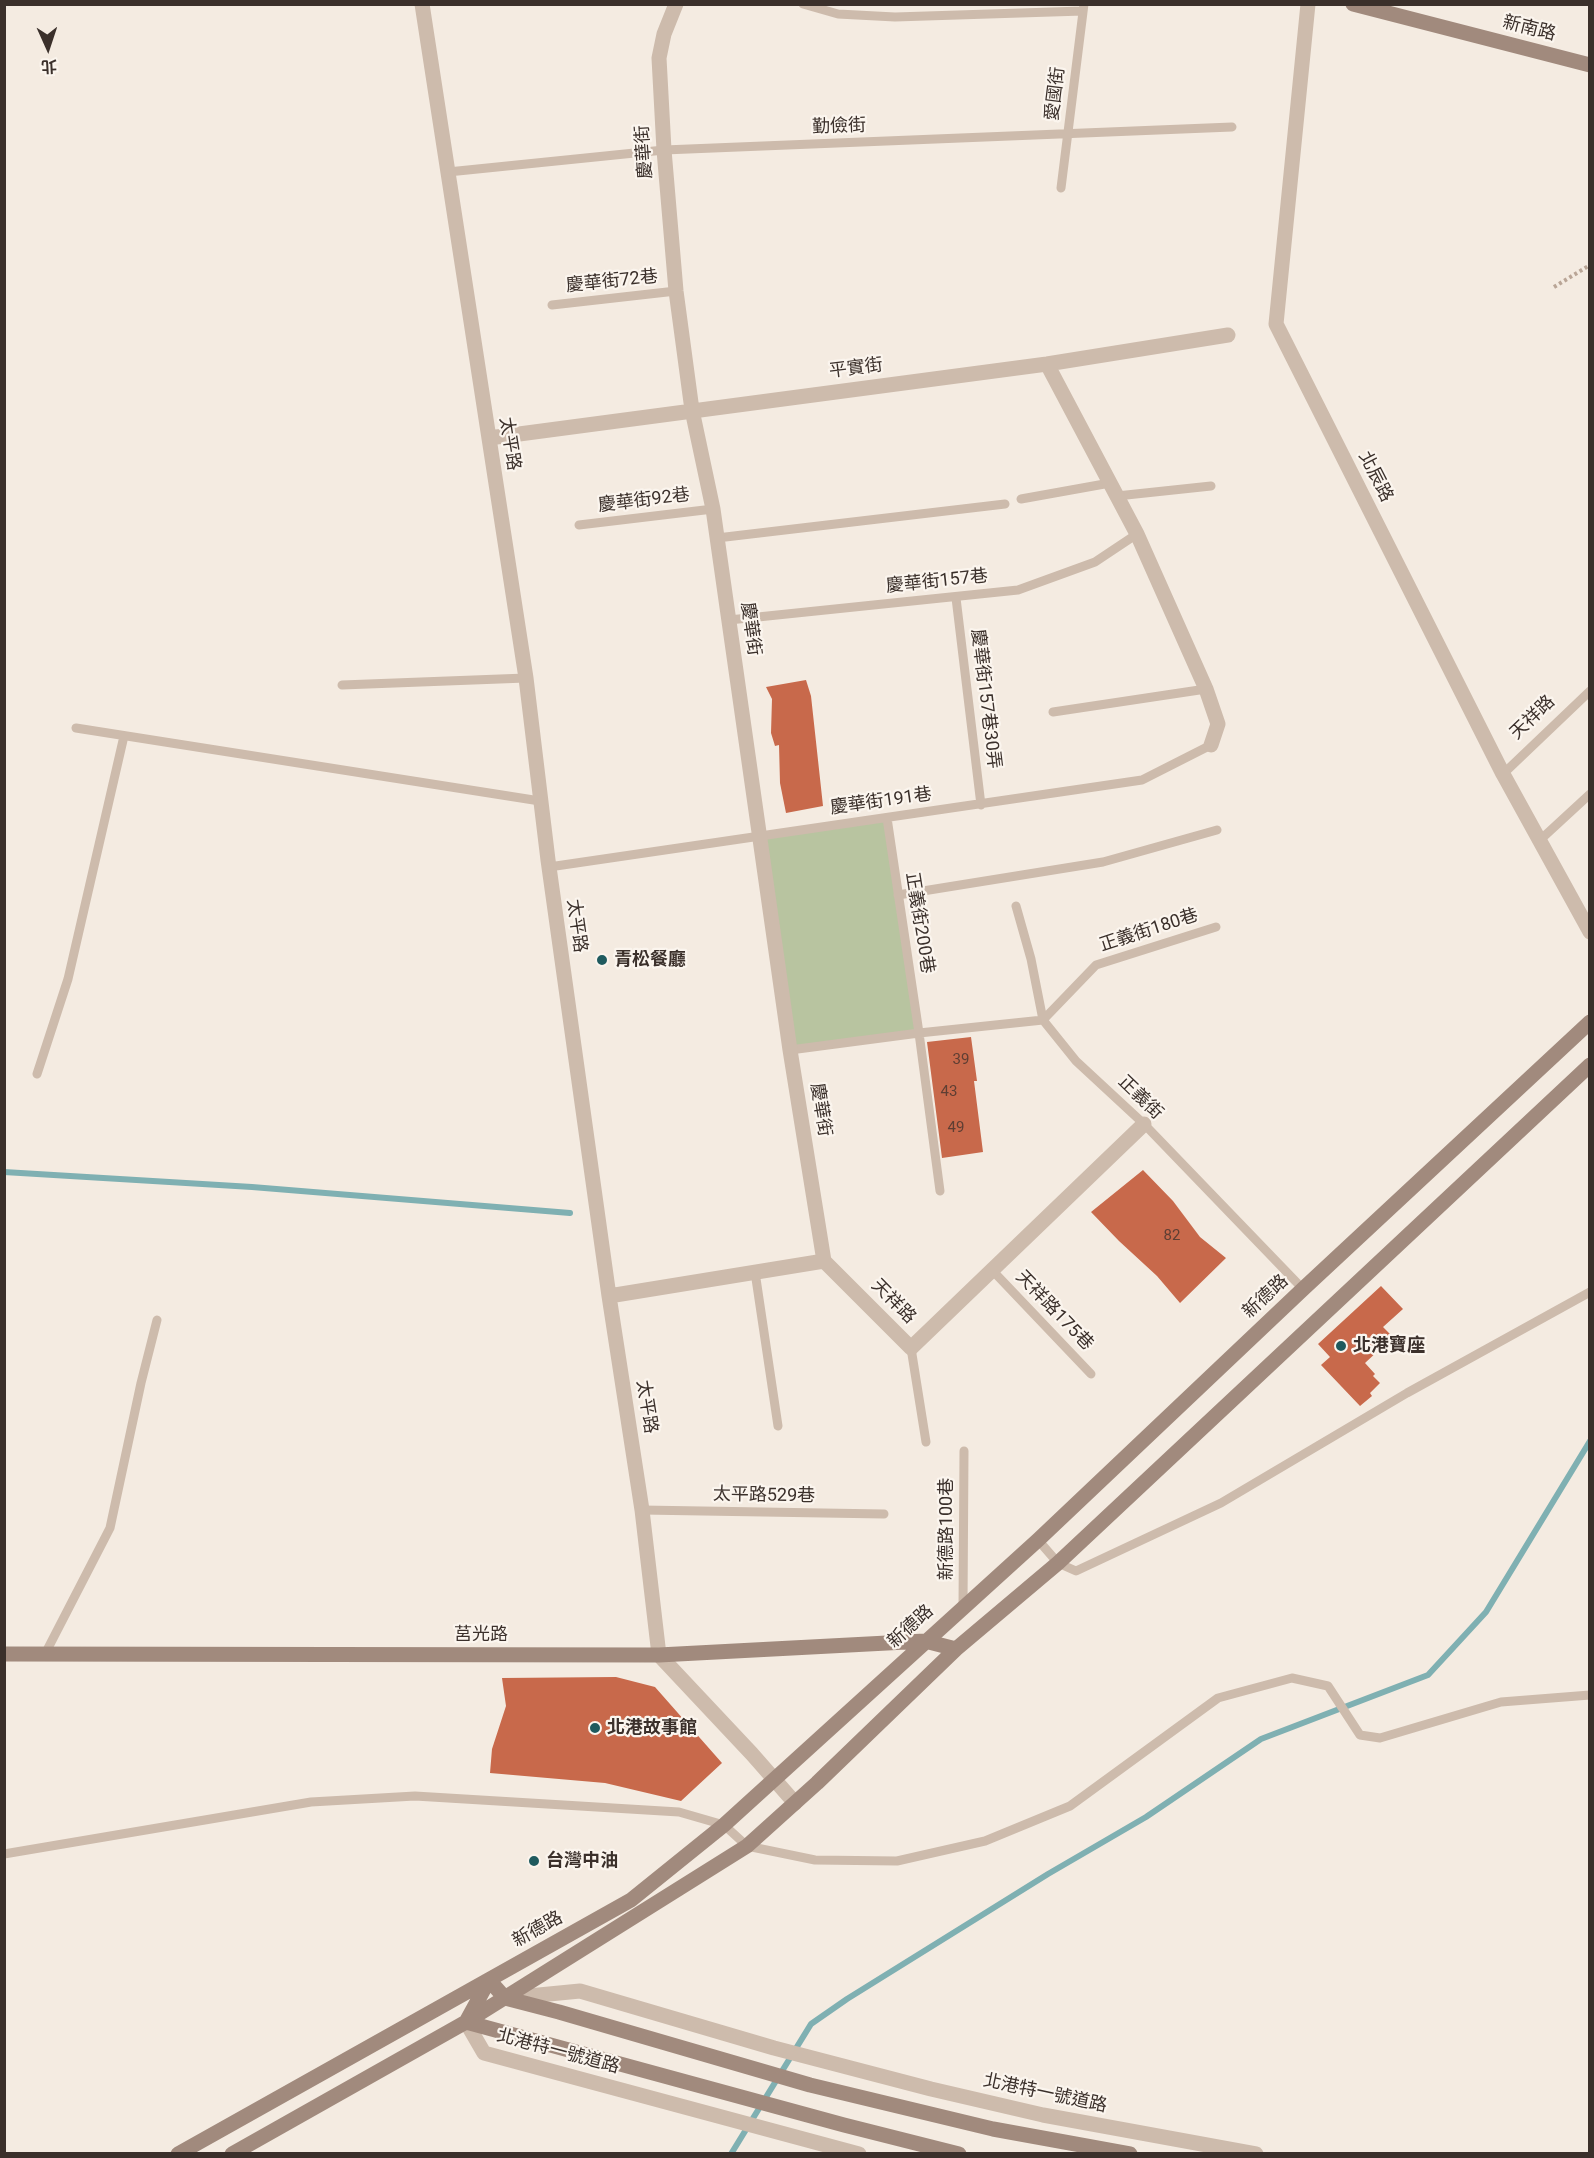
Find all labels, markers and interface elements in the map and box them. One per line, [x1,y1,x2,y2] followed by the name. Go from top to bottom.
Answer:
[1500,12,1558,46] street label: 新南路
[18,18,78,78] north arrow
[40,57,57,76] text: 北
[1042,66,1070,122] street label: 愛國街
[812,115,866,139] street label: 勤儉街
[632,124,658,180] street label: 慶華街
[565,266,659,298] street label: 慶華街72巷
[828,355,884,383] street label: 平實街
[494,416,524,472] street label: 太平路
[1353,448,1397,506] street label: 北辰路
[597,485,691,517] street label: 慶華街92巷
[885,566,989,598] street label: 慶華街157巷
[736,601,764,657] street label: 慶華街
[966,628,1004,770] street label: 慶華街157巷30弄
[1506,691,1560,745] street label: 天祥路
[829,784,933,820] street label: 慶華街191巷
[900,871,938,975] street label: 正義街200巷
[562,898,590,954] street label: 太平路
[1097,905,1201,957] street label: 正義街180巷
[614,949,686,971] place label: 青松餐廳
[595,953,609,967] marker: 青松餐廳
[953,1051,969,1069] house number: 39
[1113,1071,1167,1125] street label: 正義街
[805,1082,835,1138] street label: 慶華街
[941,1083,957,1101] house number: 43
[948,1119,964,1137] house number: 49
[1164,1227,1180,1245] house number: 82
[1011,1267,1097,1355] street label: 天祥路175巷
[1239,1271,1293,1323] street label: 新德路
[866,1275,920,1329] street label: 天祥路
[1353,1335,1425,1357] place label: 北港寶座
[1334,1339,1348,1353] marker: 北港寶座
[631,1379,661,1435] street label: 太平路
[936,1478,958,1580] street label: 新德路100巷
[713,1484,815,1508] street label: 太平路529巷
[884,1601,938,1653] street label: 新德路
[454,1624,508,1646] street label: 莒光路
[607,1717,697,1739] place label: 北港故事館
[588,1721,602,1735] marker: 北港故事館
[546,1850,618,1872] place label: 台灣中油
[527,1854,541,1868] marker: 台灣中油
[509,1907,567,1953] street label: 新德路
[494,2025,622,2079] street label: 北港特一號道路
[981,2070,1109,2118] street label: 北港特一號道路

